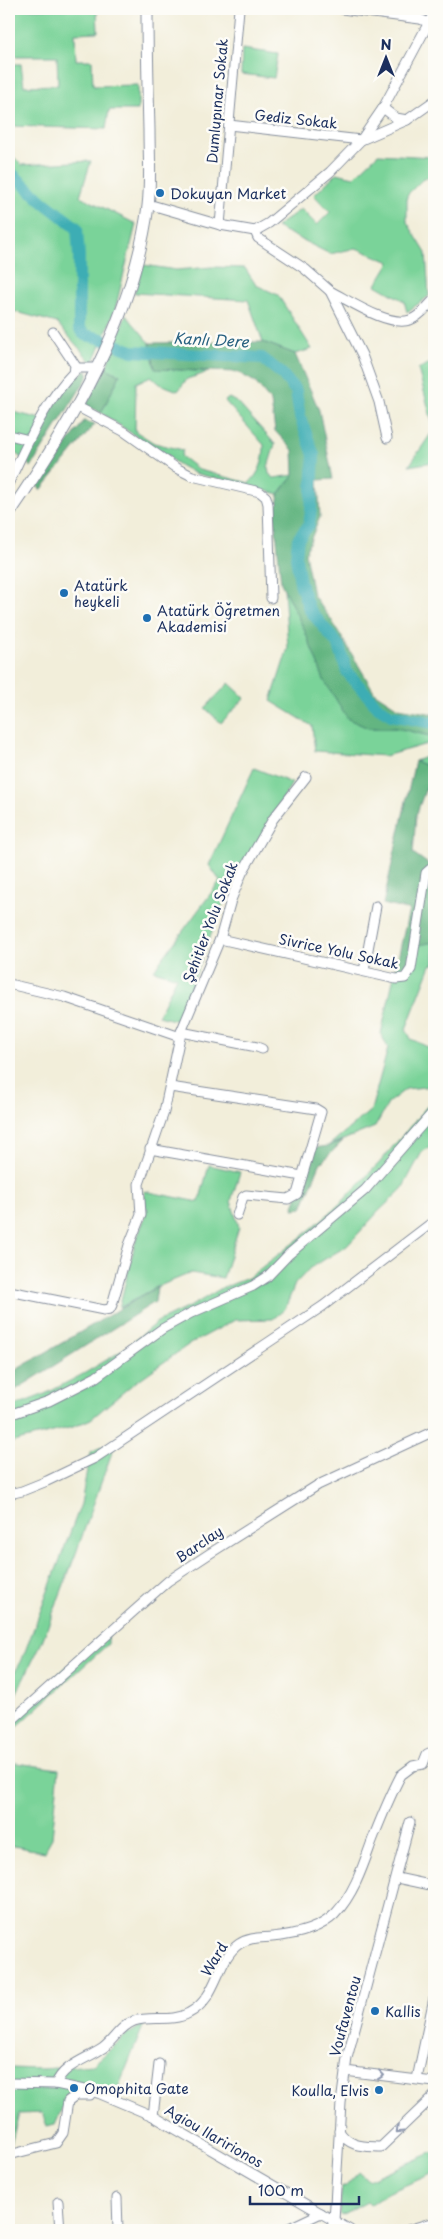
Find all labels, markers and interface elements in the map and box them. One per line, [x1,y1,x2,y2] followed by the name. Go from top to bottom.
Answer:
[360,32,410,82] north arrow
[380,34,392,55] text: N
[201,38,233,164] street label: Dumlupınar Sokak
[254,104,338,134] street label: Gediz Sokak
[170,183,286,204] place label: Dokuyan Market
[154,187,166,199] marker: Dokuyan Market
[173,326,250,353] water label: Kanlı Dere
[74,575,128,612] place label: Atatürk heykeli
[58,587,70,599] marker: Atatürk heykeli
[157,600,280,637] place label: Atatürk Öğretmen Akademisi
[141,612,153,624] marker: Atatürk Öğretmen Akademisi
[177,858,243,986] street label: Şehitler Yolu Sokak
[277,928,401,974] street label: Sivrice Yolu Sokak
[171,1520,227,1568] street label: Barclay
[196,1938,233,1980] street label: Ward
[324,1973,366,2059] street label: Voufaventou
[385,2001,421,2022] place label: Kallis
[369,2005,381,2017] marker: Kallis
[377,2069,385,2079] one-way arrow
[84,2078,189,2099] place label: Omophita Gate
[292,2080,369,2101] place label: Koulla, Elvis
[68,2082,80,2094] marker: Omophita Gate
[373,2084,385,2096] marker: Koulla, Elvis
[161,2099,267,2173] street label: Agiou Ilaririonos
[396,2124,405,2133] one-way arrow
[250,2174,359,2206] scale bar
[258,2178,304,2201] text: 100 m

